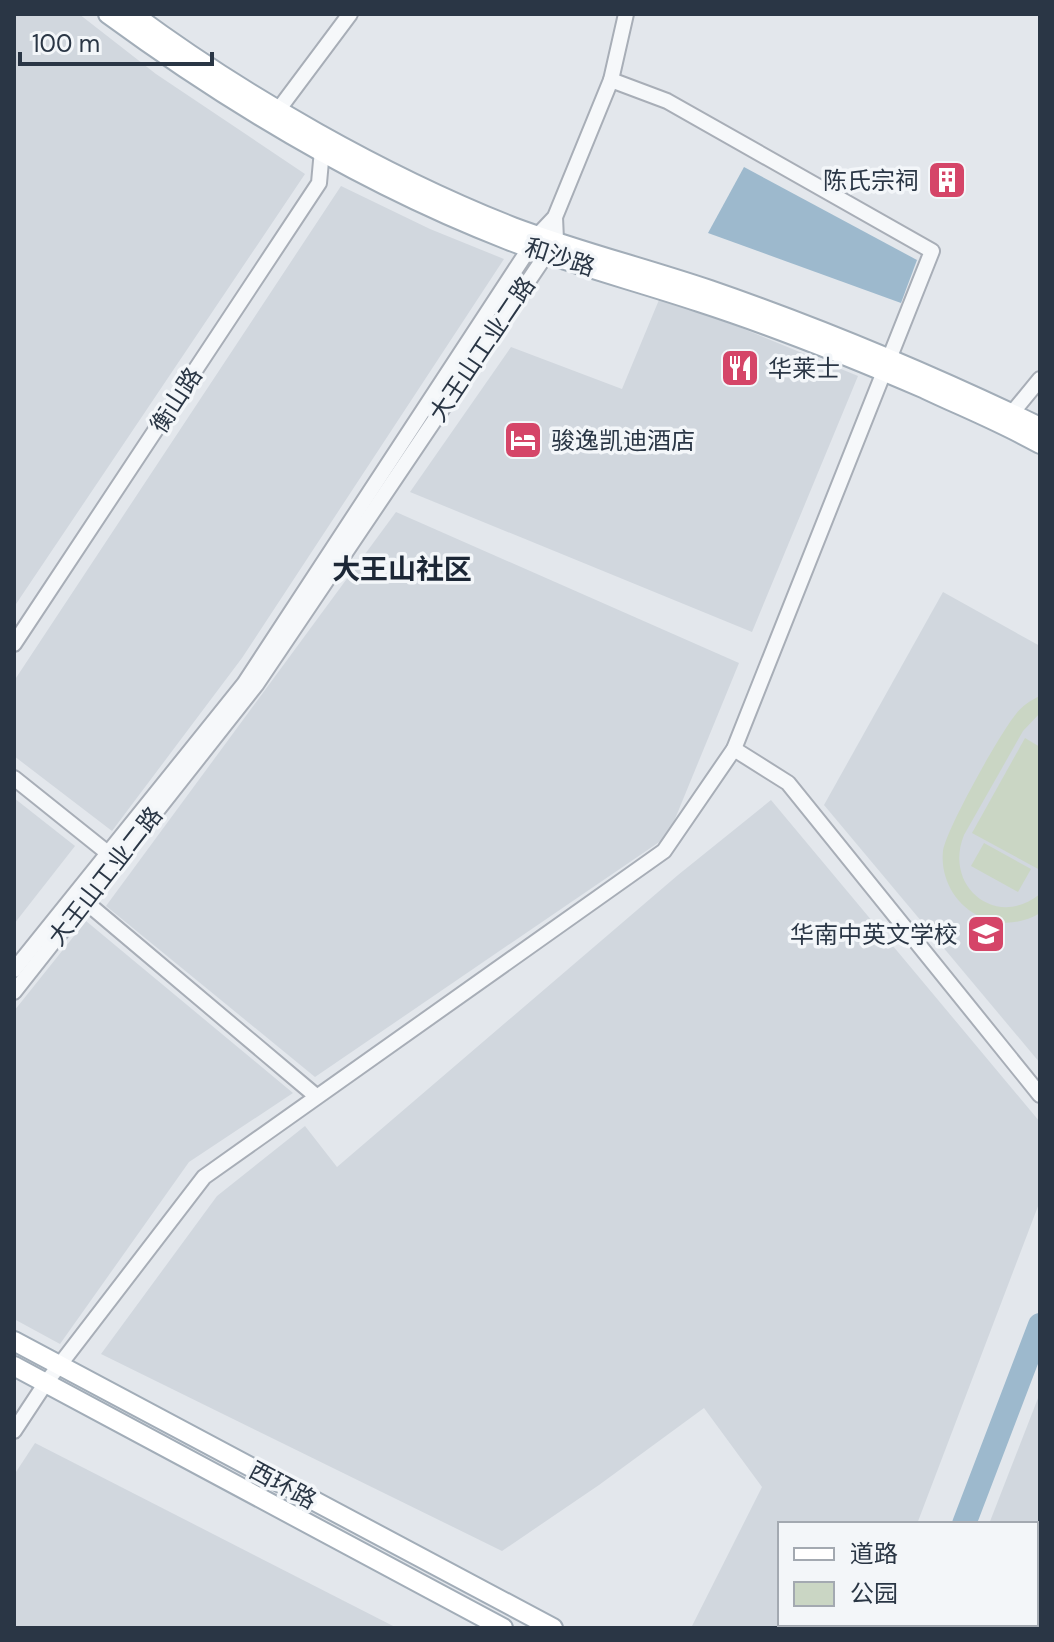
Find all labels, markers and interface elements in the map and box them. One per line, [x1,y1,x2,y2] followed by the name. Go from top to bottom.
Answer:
[20,16,212,66] scale bar
[32,28,100,59] text: 100 m
[926,159,968,201] building icon: 陈氏宗祠
[823,165,919,196] place label: 陈氏宗祠
[521,231,599,283] street label: 和沙路
[422,271,542,427] street label: 大王山工业二路
[719,347,761,389] restaurant icon: 华莱士
[768,353,840,384] place label: 华莱士
[143,361,209,439] street label: 衡山路
[502,419,544,461] hotel icon: 骏逸凯迪酒店
[551,425,695,456] place label: 骏逸凯迪酒店
[332,551,472,588] district label: 大王山社区
[41,800,169,952] street label: 大王山工业二路
[965,913,1007,955] school or university icon: 华南中英文学校
[790,919,958,950] place label: 华南中英文学校
[244,1454,322,1516] street label: 西环路
[778,1522,1038,1626] legend
[850,1538,898,1569] text: 道路
[850,1578,898,1609] text: 公园

